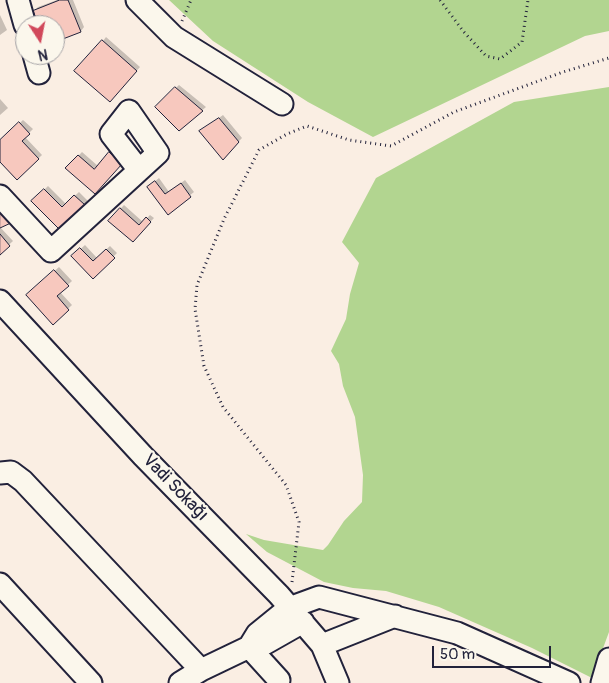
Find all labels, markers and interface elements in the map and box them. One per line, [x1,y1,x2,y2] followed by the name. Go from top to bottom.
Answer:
[15,15,65,65] north arrow
[36,45,49,63] text: N
[138,450,212,526] street label: Vadi Sokağı
[434,636,553,668] scale bar
[440,645,475,664] text: 50 m

